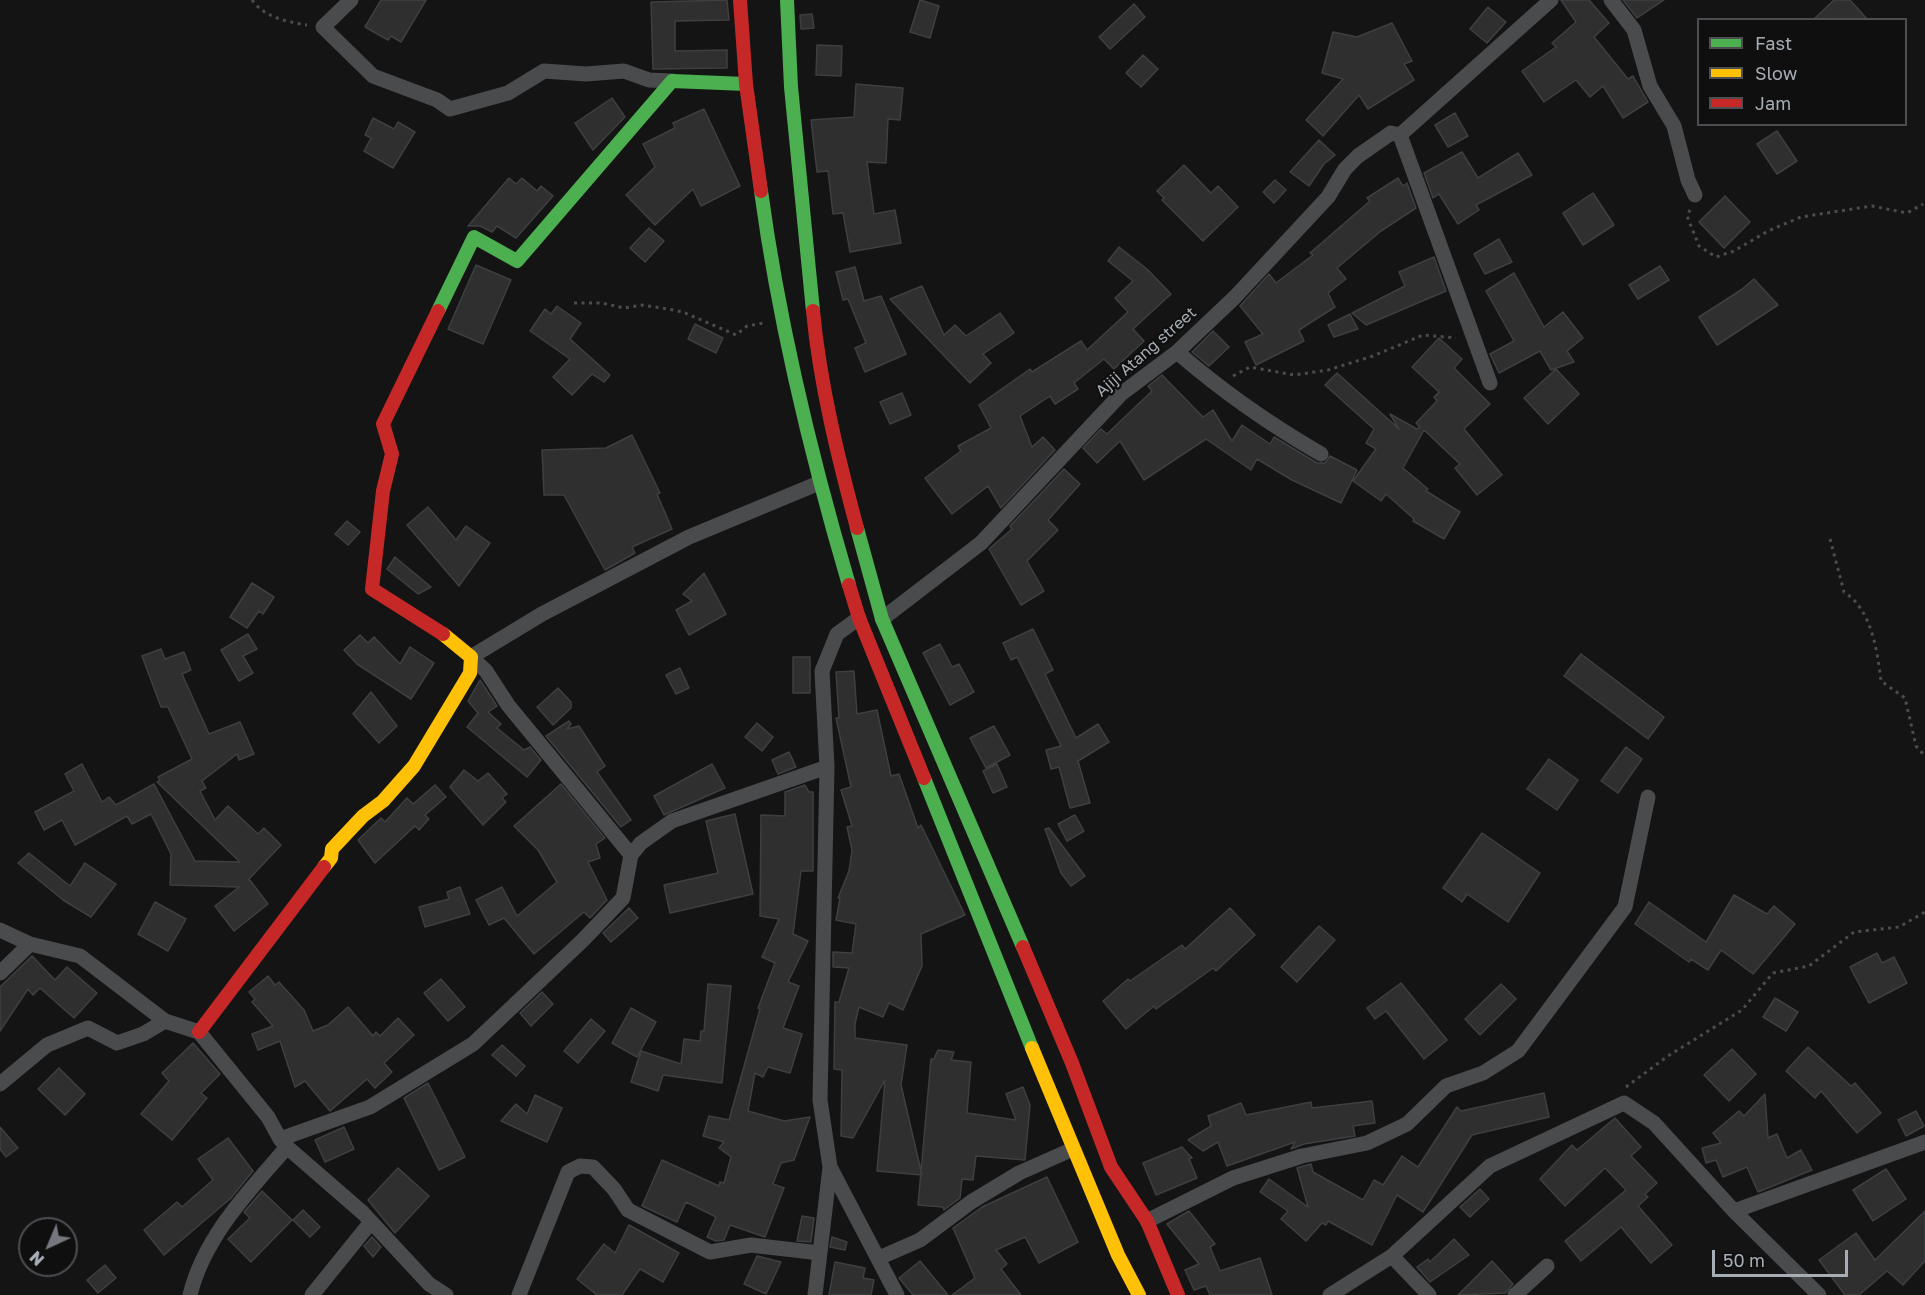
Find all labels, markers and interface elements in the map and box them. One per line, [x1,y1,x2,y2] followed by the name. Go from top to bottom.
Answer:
[1697,18,1907,126] legend
[1755,32,1792,54] text: Fast
[1755,62,1797,84] text: Slow
[1755,92,1791,114] text: Jam
[1092,303,1200,401] street label: Ajiji Atang street
[18,1217,78,1277] north arrow
[1715,1238,1852,1276] scale bar
[26,1247,48,1270] text: N
[1723,1249,1765,1271] text: 50 m

